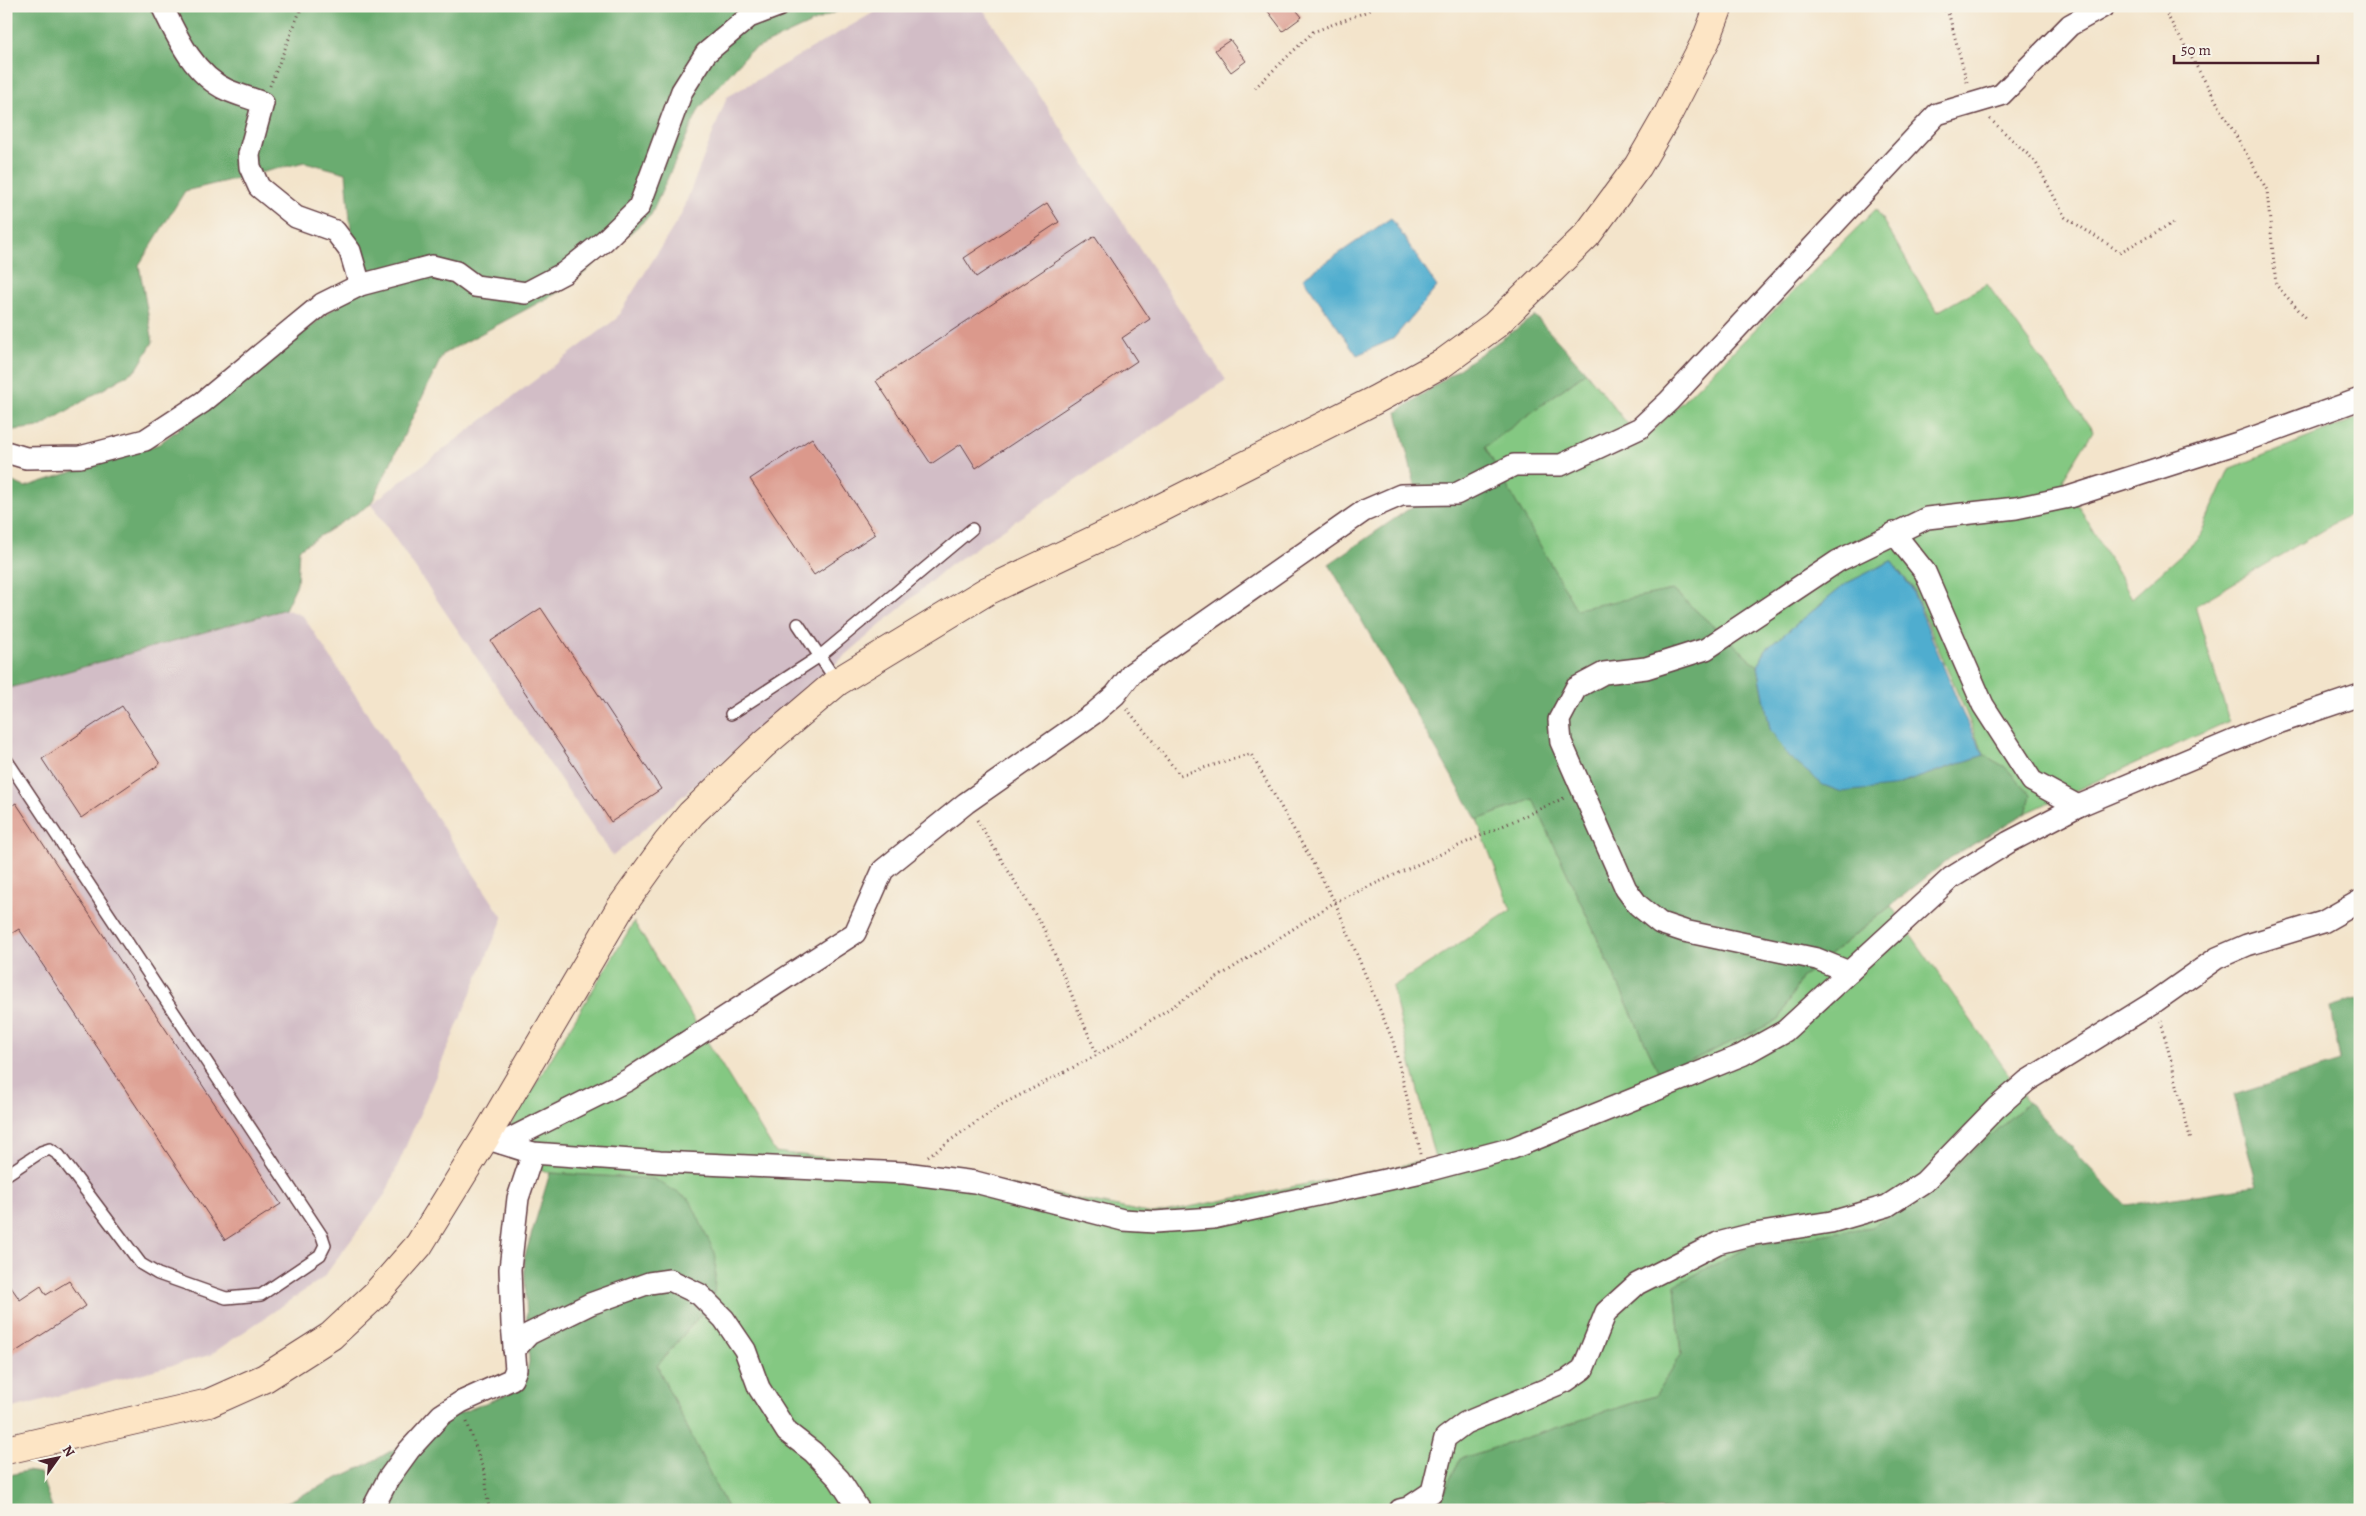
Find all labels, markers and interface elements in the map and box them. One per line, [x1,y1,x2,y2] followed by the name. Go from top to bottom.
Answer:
[2174,32,2317,64] scale bar
[2181,40,2211,60] text: 50 m
[32,1434,82,1484] north arrow
[58,1442,79,1461] text: N

